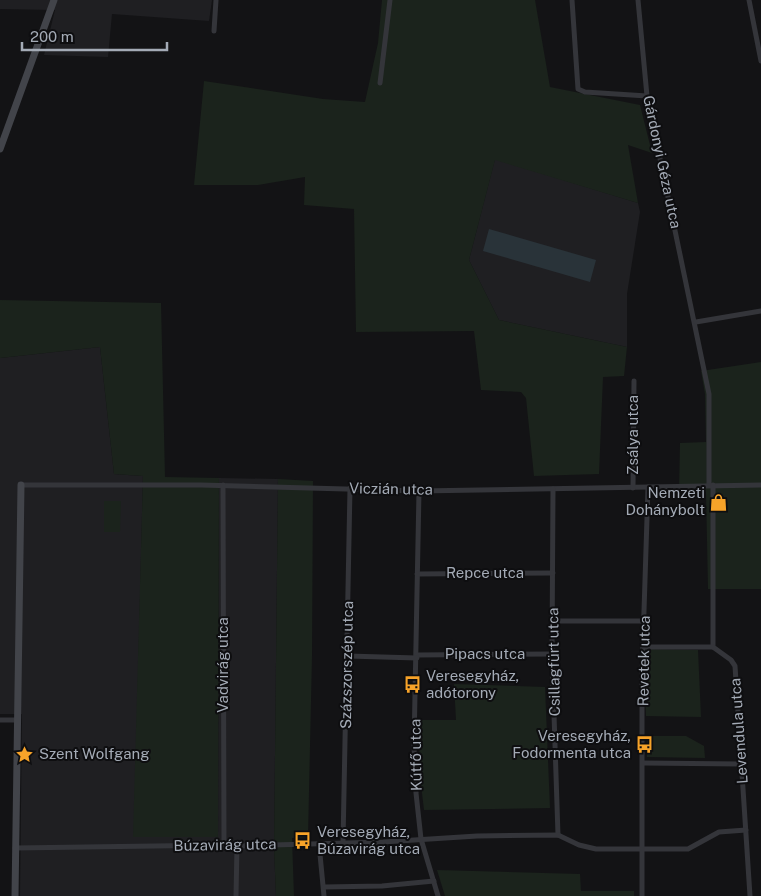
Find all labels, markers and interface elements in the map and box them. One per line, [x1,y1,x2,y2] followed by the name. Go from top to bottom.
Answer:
[22,20,168,52] scale bar
[30,28,74,45] text: 200 m
[640,94,685,230] street label: Gárdonyi Géza utca
[624,395,641,475] street label: Zsálya utca
[349,479,433,498] street label: Viczián utca
[626,484,705,518] place label: Nemzeti Dohánybolt
[709,492,729,512] shop icon: Nemzeti Dohánybolt
[446,564,524,581] street label: Repce utca
[337,601,356,729] street label: Százszorszép utca
[544,607,563,717] street label: Csillagfürt utca
[634,615,653,706] street label: Revetek utca
[214,617,231,713] street label: Vadvirág utca
[445,645,525,662] street label: Pipacs utca
[426,667,519,701] place label: Veresegyház, adótorony
[402,675,422,695] bus stop icon: Veresegyház, adótorony
[726,678,751,785] street label: Levendula utca
[406,719,425,791] street label: Kútfő utca
[512,727,631,761] place label: Veresegyház, Fodormenta utca
[635,735,655,755] bus stop icon: Veresegyház, Fodormenta utca
[15,744,35,764] place icon: Szent Wolfgang
[39,745,149,762] place label: Szent Wolfgang
[317,823,420,857] place label: Veresegyház, Búzavirág utca
[293,831,313,851] bus stop icon: Veresegyház, Búzavirág utca
[173,835,277,854] street label: Búzavirág utca

